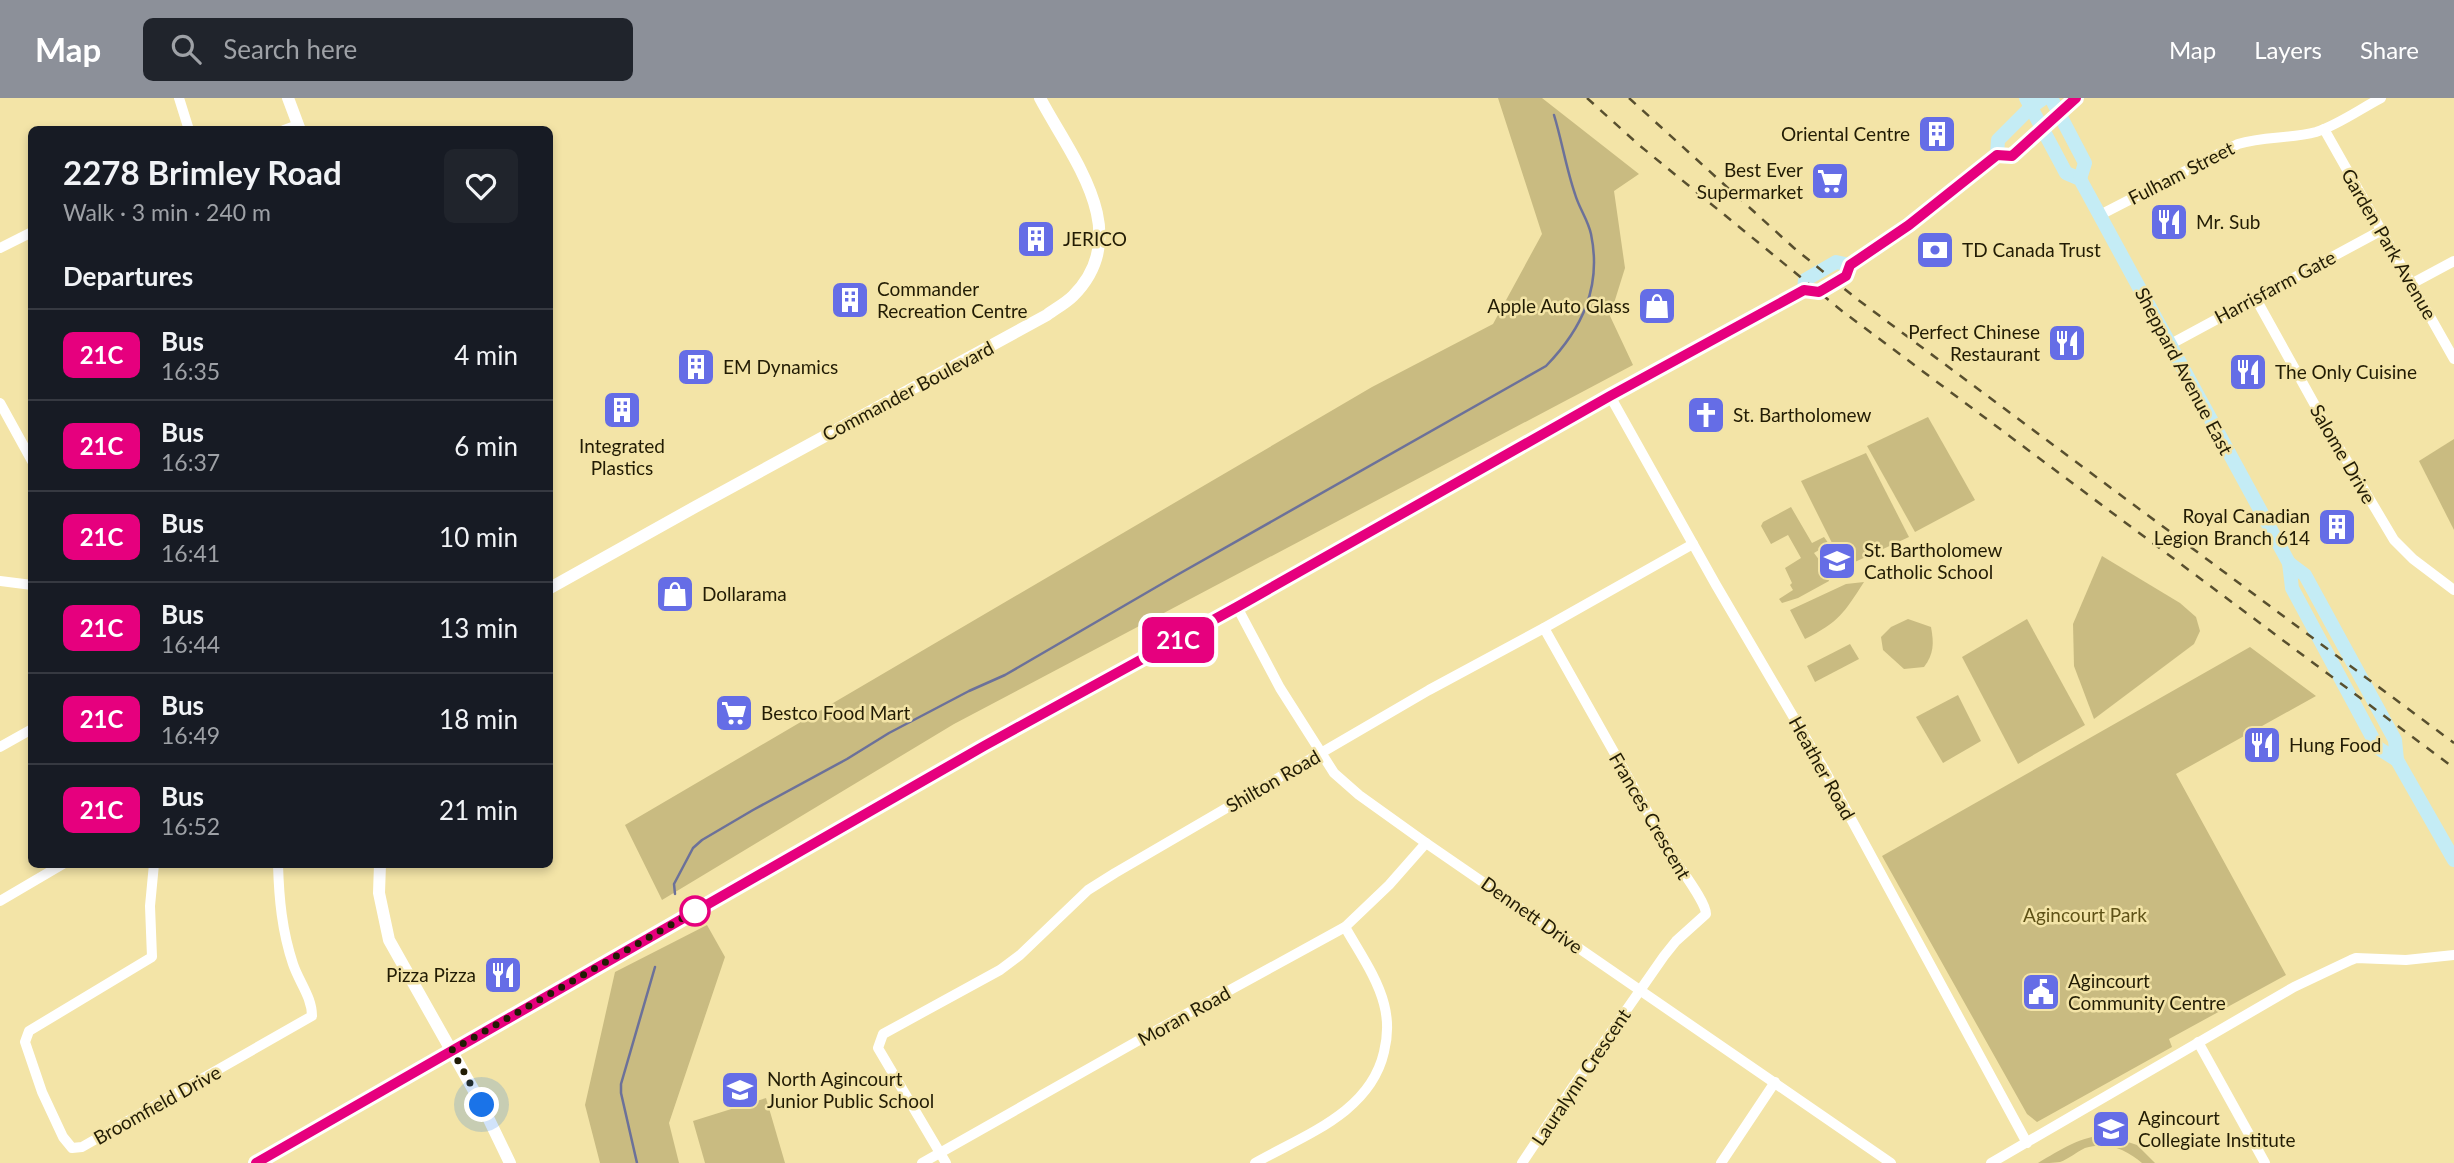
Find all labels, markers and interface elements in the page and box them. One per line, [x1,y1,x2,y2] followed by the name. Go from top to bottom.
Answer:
[143,18,633,81] search box
[35,29,101,69] text: Map
[167,30,205,68] icon: search
[223,33,357,65] text: Search here
[2169,35,2216,64] text: Map
[2254,35,2322,64] text: Layers
[2360,35,2419,64] text: Share
[1916,113,1958,155] building icon: Oriental Centre
[1781,122,1910,145] place label: Oriental Centre
[2124,136,2238,209] street label: Fulham Street
[444,149,518,223] button: heart
[63,152,342,192] text: 2278 Brimley Road
[1697,158,1803,203] place label: Best Ever Supermarket
[1809,160,1851,202] supermarket icon: Best Ever Supermarket
[2337,164,2442,323] street label: Garden Park Avenue
[63,198,271,226] text: Walk · 3 min · 240 m
[2148,201,2190,243] restaurant icon: Mr. Sub
[2196,210,2260,233] place label: Mr. Sub
[1015,218,1057,260] building icon: JERICO
[1063,227,1127,250] place label: JERICO
[1914,229,1956,271] bank icon: TD Canada Trust
[1962,238,2101,261] place label: TD Canada Trust
[2210,245,2339,328] street label: Harrisfarm Gate
[63,260,193,292] text: Departures
[877,277,1028,322] place label: Commander Recreation Centre
[829,279,871,321] building icon: Commander Recreation Centre
[2131,283,2238,458] street label: Sheppard Avenue East
[1636,285,1678,327] shop icon: Apple Auto Glass
[1487,294,1630,317] place label: Apple Auto Glass
[1908,320,2040,365] place label: Perfect Chinese Restaurant
[2046,322,2088,364] restaurant icon: Perfect Chinese Restaurant
[161,325,204,357] text: Bus
[818,336,997,445] street label: Commander Boulevard
[454,339,518,371] text: 4 min
[80,340,123,369] text: 21C
[675,346,717,388] building icon: EM Dynamics
[2227,351,2269,393] restaurant icon: The Only Cuisine
[723,355,838,378] place label: EM Dynamics
[161,357,220,385] text: 16:35
[2275,360,2417,383] place label: The Only Cuisine
[601,389,643,431] building icon: Integrated Plastics
[1685,394,1727,436] church icon: St. Bartholomew
[2306,400,2381,507] street label: Salome Drive
[1733,403,1872,426] place label: St. Bartholomew
[161,416,204,448] text: Bus
[454,430,518,462] text: 6 min
[80,431,123,460] text: 21C
[579,434,665,479] place label: Integrated Plastics
[161,448,220,476] text: 16:37
[2154,504,2310,549] place label: Royal Canadian Legion Branch 614
[2316,506,2358,548] building icon: Royal Canadian Legion Branch 614
[161,507,204,539] text: Bus
[439,521,518,553] text: 10 min
[80,522,123,551] text: 21C
[1864,538,2003,583] place label: St. Bartholomew Catholic School
[161,539,220,567] text: 16:41
[1816,540,1858,582] school or university icon: St. Bartholomew Catholic School
[654,573,696,615] shop icon: Dollarama
[702,582,787,605] place label: Dollarama
[161,598,204,630] text: Bus
[439,612,518,644] text: 13 min
[80,613,123,642] text: 21C
[1138,617,1218,663] line badge: 21C
[1156,625,1200,654] text: 21C
[161,630,220,658] text: 16:44
[161,689,204,721] text: Bus
[713,692,755,734] supermarket icon: Bestco Food Mart
[761,701,910,724] place label: Bestco Food Mart
[439,703,518,735] text: 18 min
[80,704,123,733] text: 21C
[1785,712,1860,823] street label: Heather Road
[161,721,220,749] text: 16:49
[2241,724,2283,766] restaurant icon: Hung Food
[2289,733,2381,756] place label: Hung Food
[1222,744,1324,817] street label: Shilton Road
[1605,748,1696,883] street label: Frances Crescent
[161,780,204,812] text: Bus
[439,794,518,826] text: 21 min
[80,795,123,824] text: 21C
[161,812,220,840] text: 16:52
[1477,871,1587,958] street label: Dennett Drive
[680,896,710,926] unlabelled marker
[2023,903,2147,926] park label: Agincourt Park
[482,954,524,996] restaurant icon: Pizza Pizza
[386,963,476,986] place label: Pizza Pizza
[2068,969,2226,1014] place label: Agincourt Community Centre
[2020,971,2062,1013] public building icon: Agincourt Community Centre
[1134,981,1234,1050] street label: Moran Road
[1526,1004,1635,1149] street label: Lauralynn Crescent
[89,1060,224,1149] street label: Broomfield Drive
[767,1067,934,1112] place label: North Agincourt Junior Public School
[719,1069,761,1111] school or university icon: North Agincourt Junior Public School
[464,1087,499,1122] your location
[2138,1106,2296,1151] place label: Agincourt Collegiate Institute
[2090,1108,2132,1150] school or university icon: Agincourt Collegiate Institute

